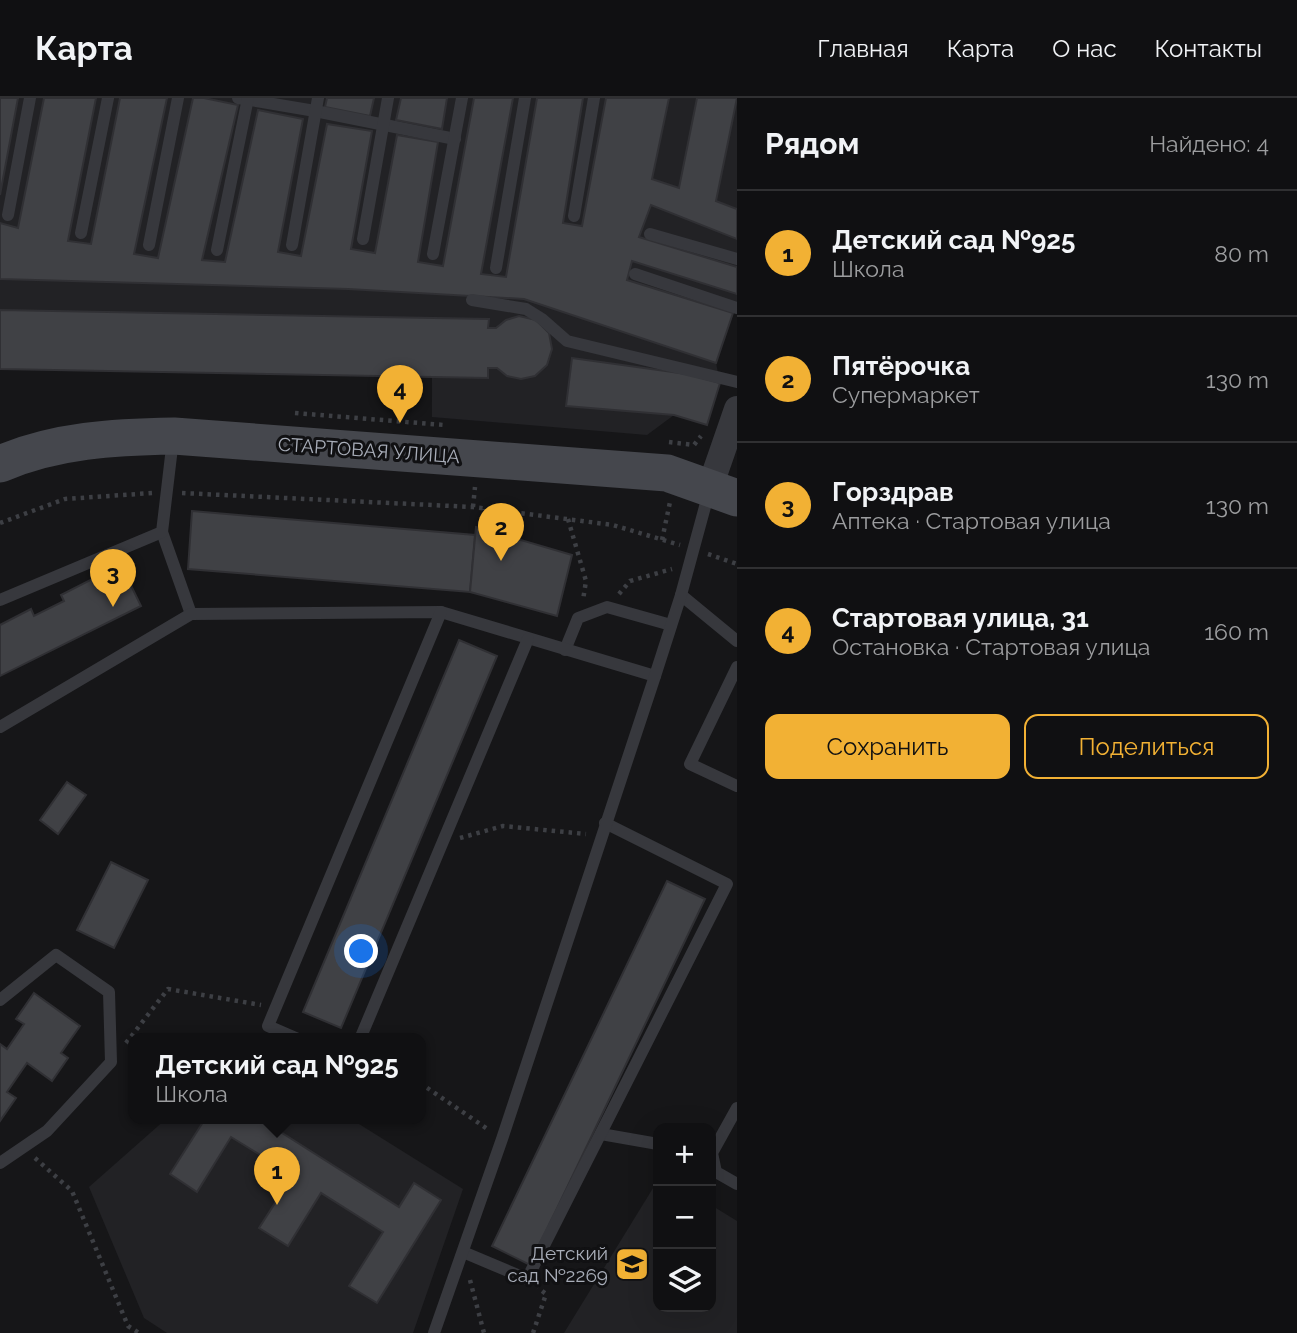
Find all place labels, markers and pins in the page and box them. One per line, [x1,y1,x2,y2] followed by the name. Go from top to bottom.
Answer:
[377,365,423,423] pin: 4
[478,503,524,561] pin: 2
[90,549,136,607] pin: 3
[254,1147,300,1205] pin: 1
[507,1242,608,1286] place label: Детский сад №2269
[613,1245,651,1283] school or university icon: Детский сад №2269

